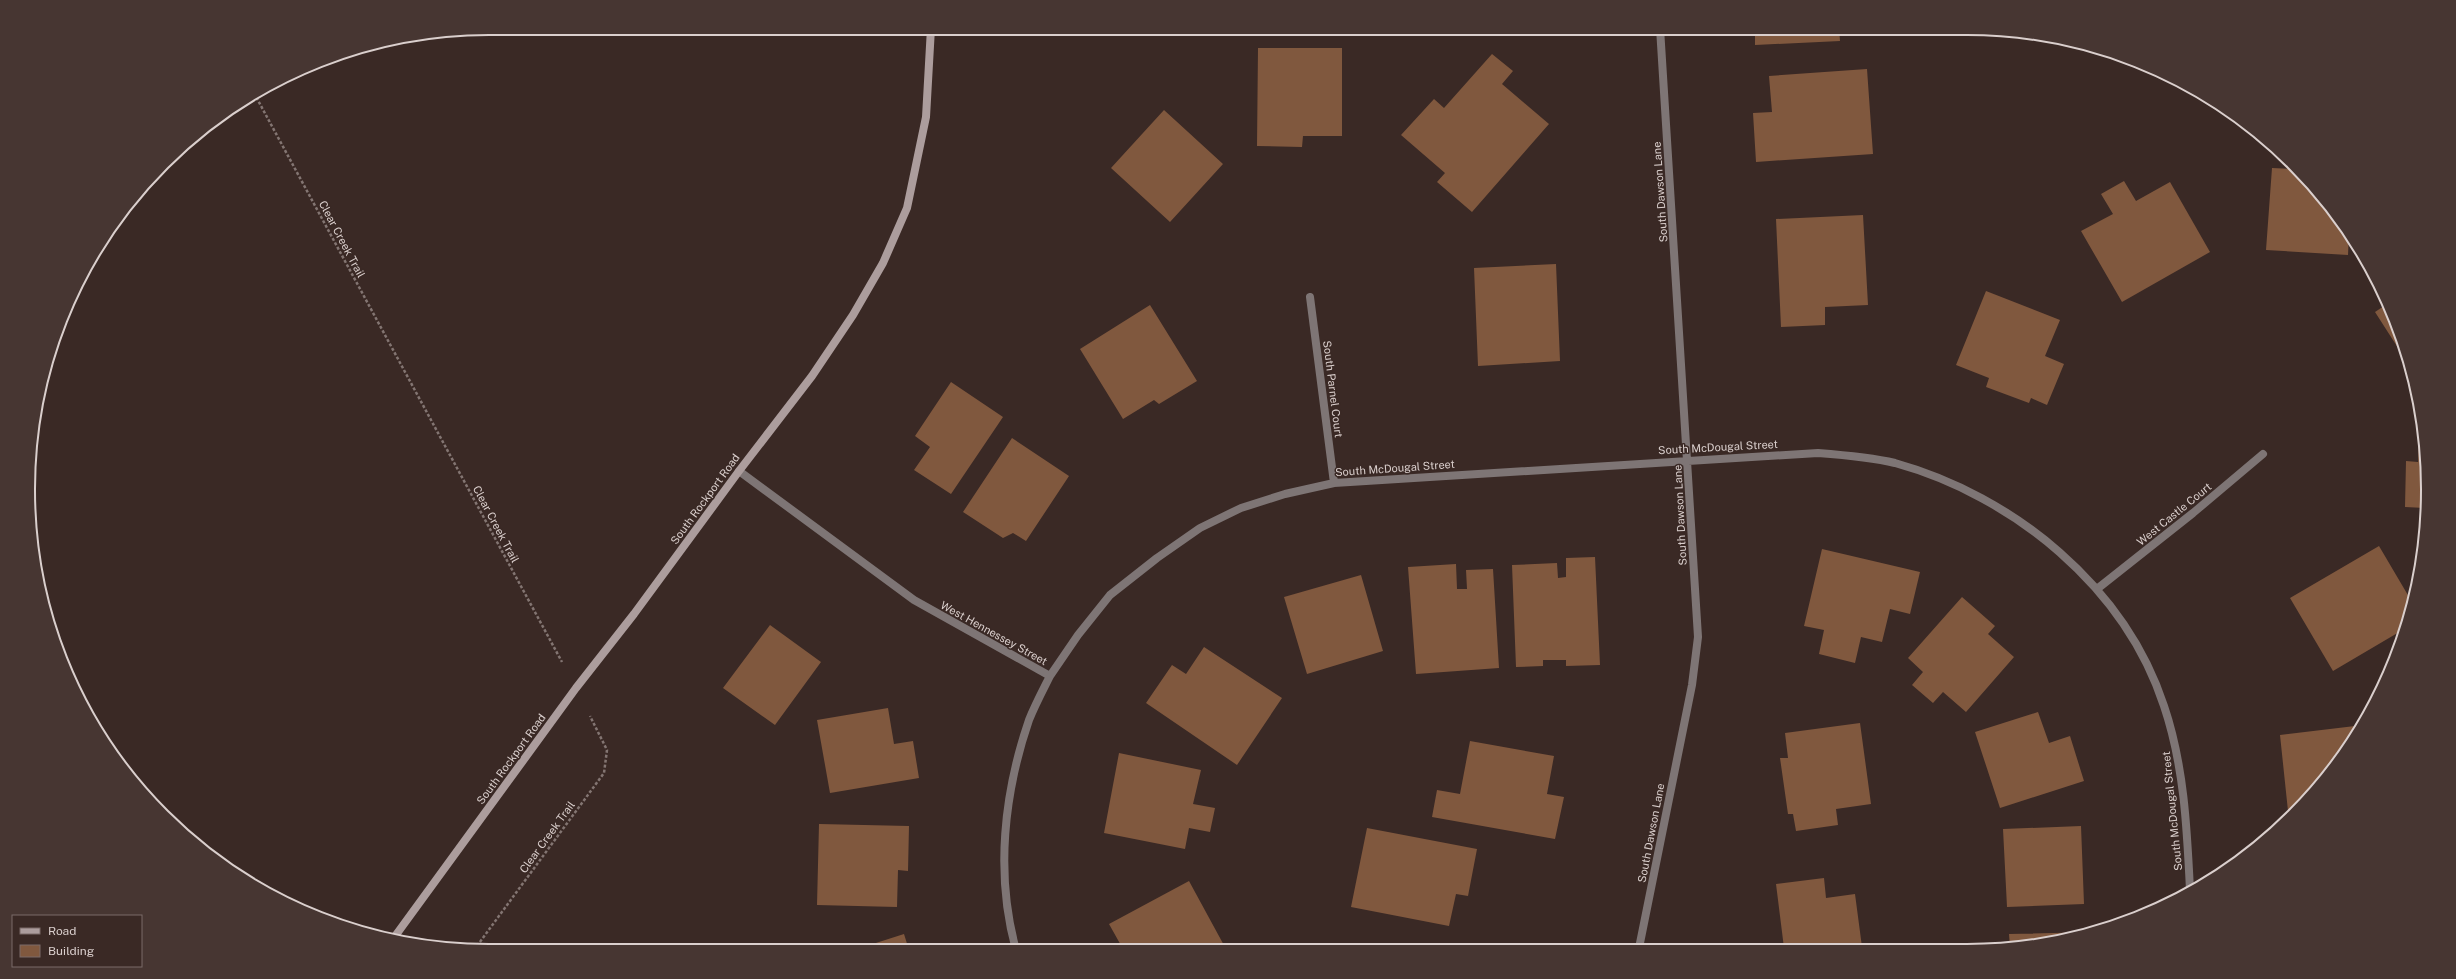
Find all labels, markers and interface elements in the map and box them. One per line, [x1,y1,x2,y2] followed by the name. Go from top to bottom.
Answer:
[1650,141,1670,243] street label: South Dawson Lane
[317,198,367,280] street label: Clear Creek Trail
[1321,340,1345,438] street label: South Parnel Court
[1658,438,1778,456] street label: South McDougal Street
[668,451,742,547] street label: South Rockport Road
[1335,458,1455,478] street label: South McDougal Street
[1671,464,1689,566] street label: South Dawson Lane
[2134,480,2214,548] street label: West Castle Court
[471,483,521,565] street label: Clear Creek Trail
[939,599,1049,667] street label: West Hennessey Street
[474,711,548,807] street label: South Rockport Road
[2160,751,2184,871] street label: South McDougal Street
[1635,782,1667,884] street label: South Dawson Lane
[517,799,577,875] street label: Clear Creek Trail
[12,915,142,967] legend
[48,924,76,938] text: Road
[48,944,94,958] text: Building

